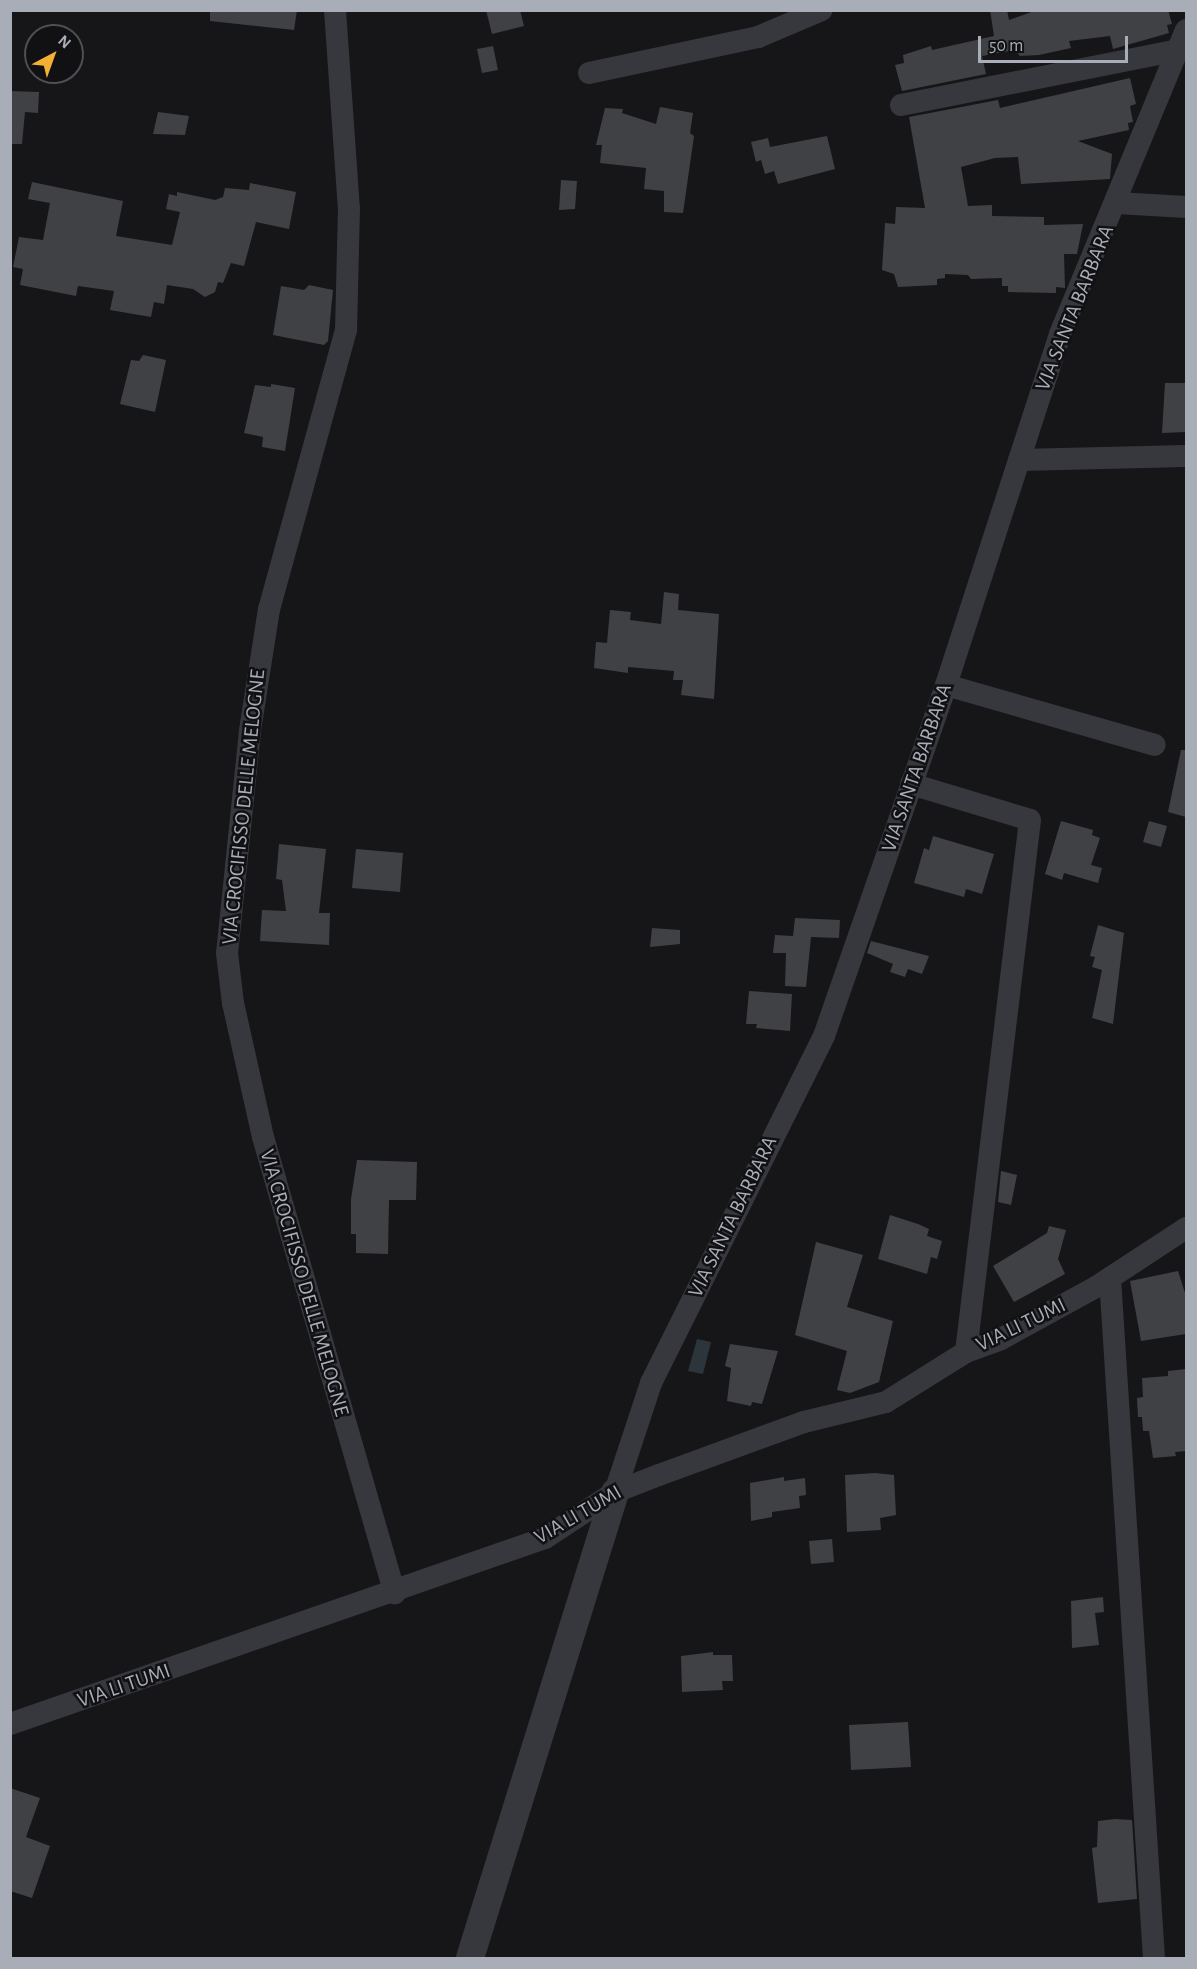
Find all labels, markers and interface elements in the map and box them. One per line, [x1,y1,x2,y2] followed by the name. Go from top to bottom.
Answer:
[24,24,84,84] north arrow
[981,24,1131,62] scale bar
[55,32,74,52] text: N
[989,37,1023,55] text: 50 m
[1030,222,1120,394] street label: VIA SANTA BARBARA
[217,668,271,946] street label: VIA CROCIFISSO DELLE MELOGNE
[876,681,958,855] street label: VIA SANTA BARBARA
[683,1132,783,1302] street label: VIA SANTA BARBARA
[254,1147,354,1419] street label: VIA CROCIFISSO DELLE MELOGNE
[972,1293,1070,1357] street label: VIA LI TUMI
[530,1480,626,1550] street label: VIA LI TUMI
[74,1658,174,1714] street label: VIA LI TUMI

